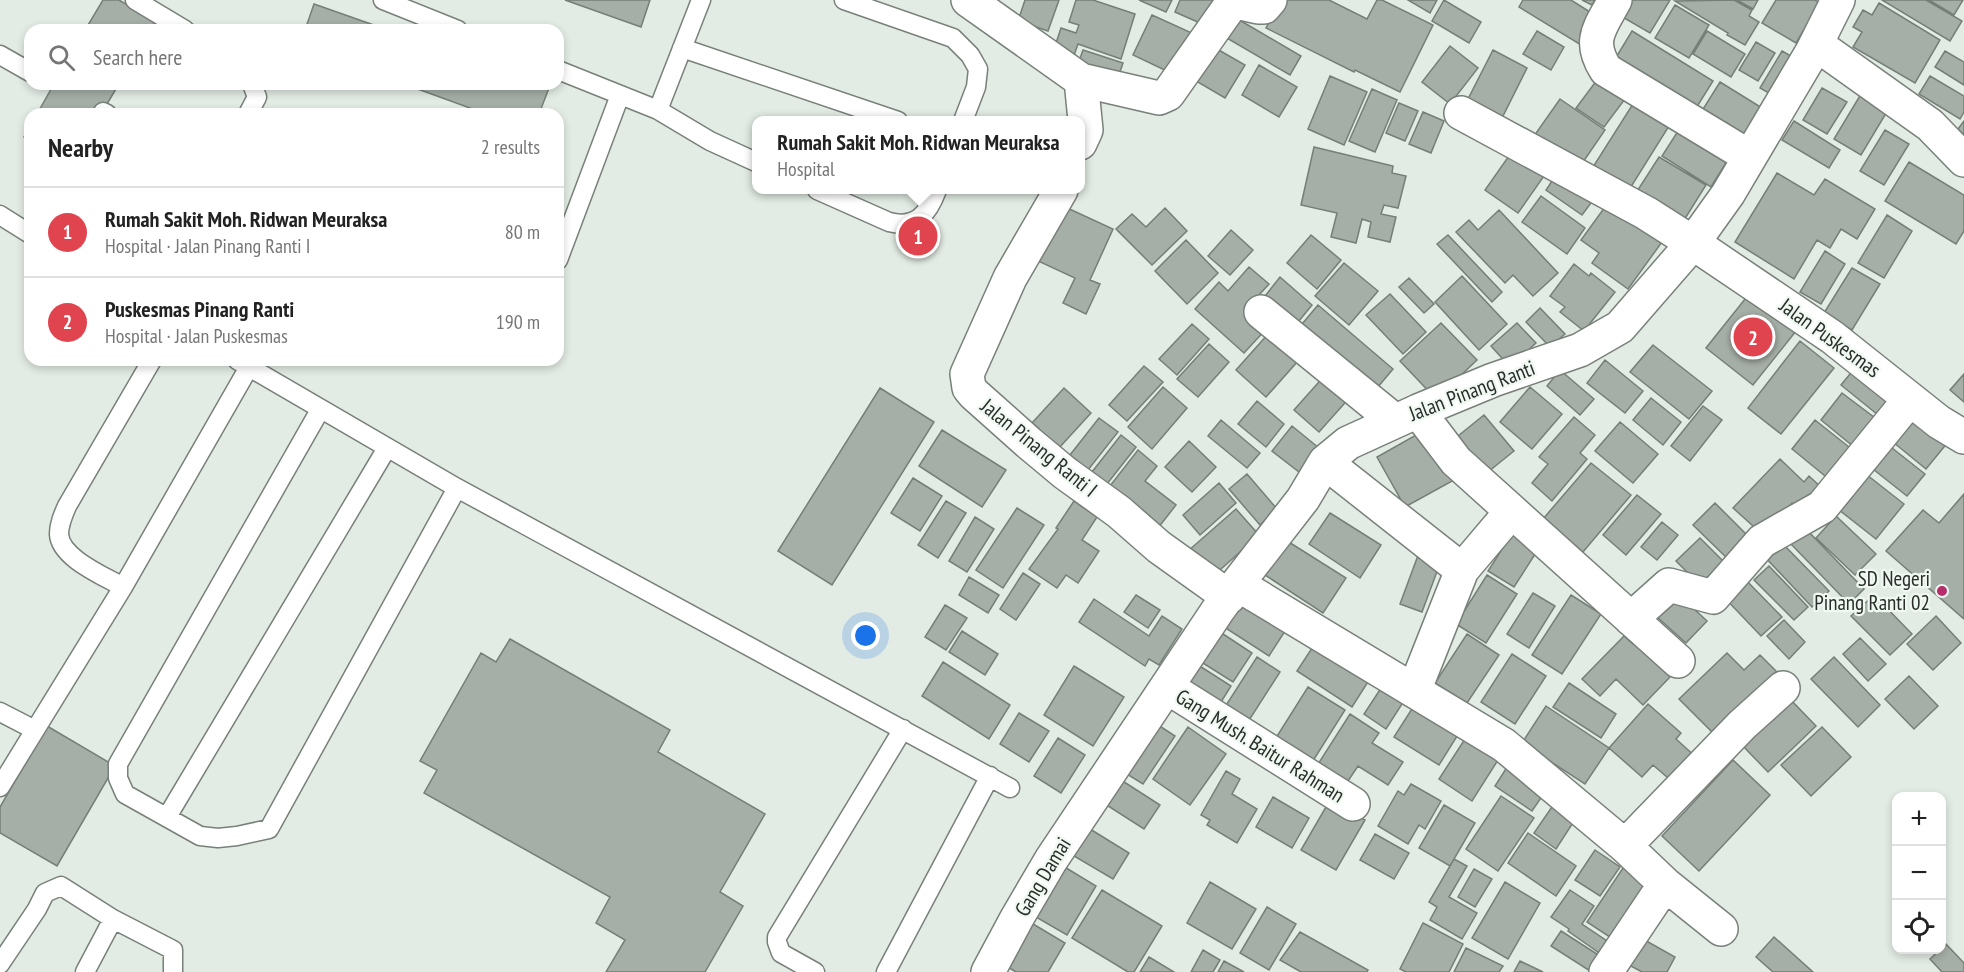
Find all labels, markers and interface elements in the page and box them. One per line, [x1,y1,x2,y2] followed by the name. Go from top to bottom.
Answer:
[24,24,564,90] search box
[45,41,78,74] icon: search
[93,43,182,71] text: Search here
[752,116,1085,194] popup
[777,128,1060,156] text: Rumah Sakit Moh. Ridwan Meuraksa
[48,131,113,164] text: Nearby
[481,134,540,160] text: 2 results
[777,156,835,182] text: Hospital
[105,205,387,233] text: Rumah Sakit Moh. Ridwan Meuraksa
[898,214,938,258] pin: 1
[63,219,72,245] text: 1
[505,219,540,245] text: 80 m
[105,233,310,259] text: Hospital · Jalan Pinang Ranti I
[1774,291,1886,383] street label: Jalan Puskesmas
[105,295,294,323] text: Puskesmas Pinang Ranti
[63,309,72,335] text: 2
[496,309,540,335] text: 190 m
[1734,314,1772,360] pin: 2
[105,323,288,349] text: Hospital · Jalan Puskesmas
[1404,354,1539,427] street label: Jalan Pinang Ranti
[975,392,1103,503] street label: Jalan Pinang Ranti I
[1814,565,1930,616] place label: SD Negeri Pinang Ranti 02
[1935,584,1949,598] marker: SD Negeri Pinang Ranti 02
[851,621,880,650] your location
[1171,683,1350,808] street label: Gang Mush. Baitur Rahman
[1892,792,1946,954] map controls
[1892,792,1946,846] button: +
[1008,832,1077,921] street label: Gang Damai
[1892,846,1946,900] button: −
[1892,900,1946,954] button: locate

